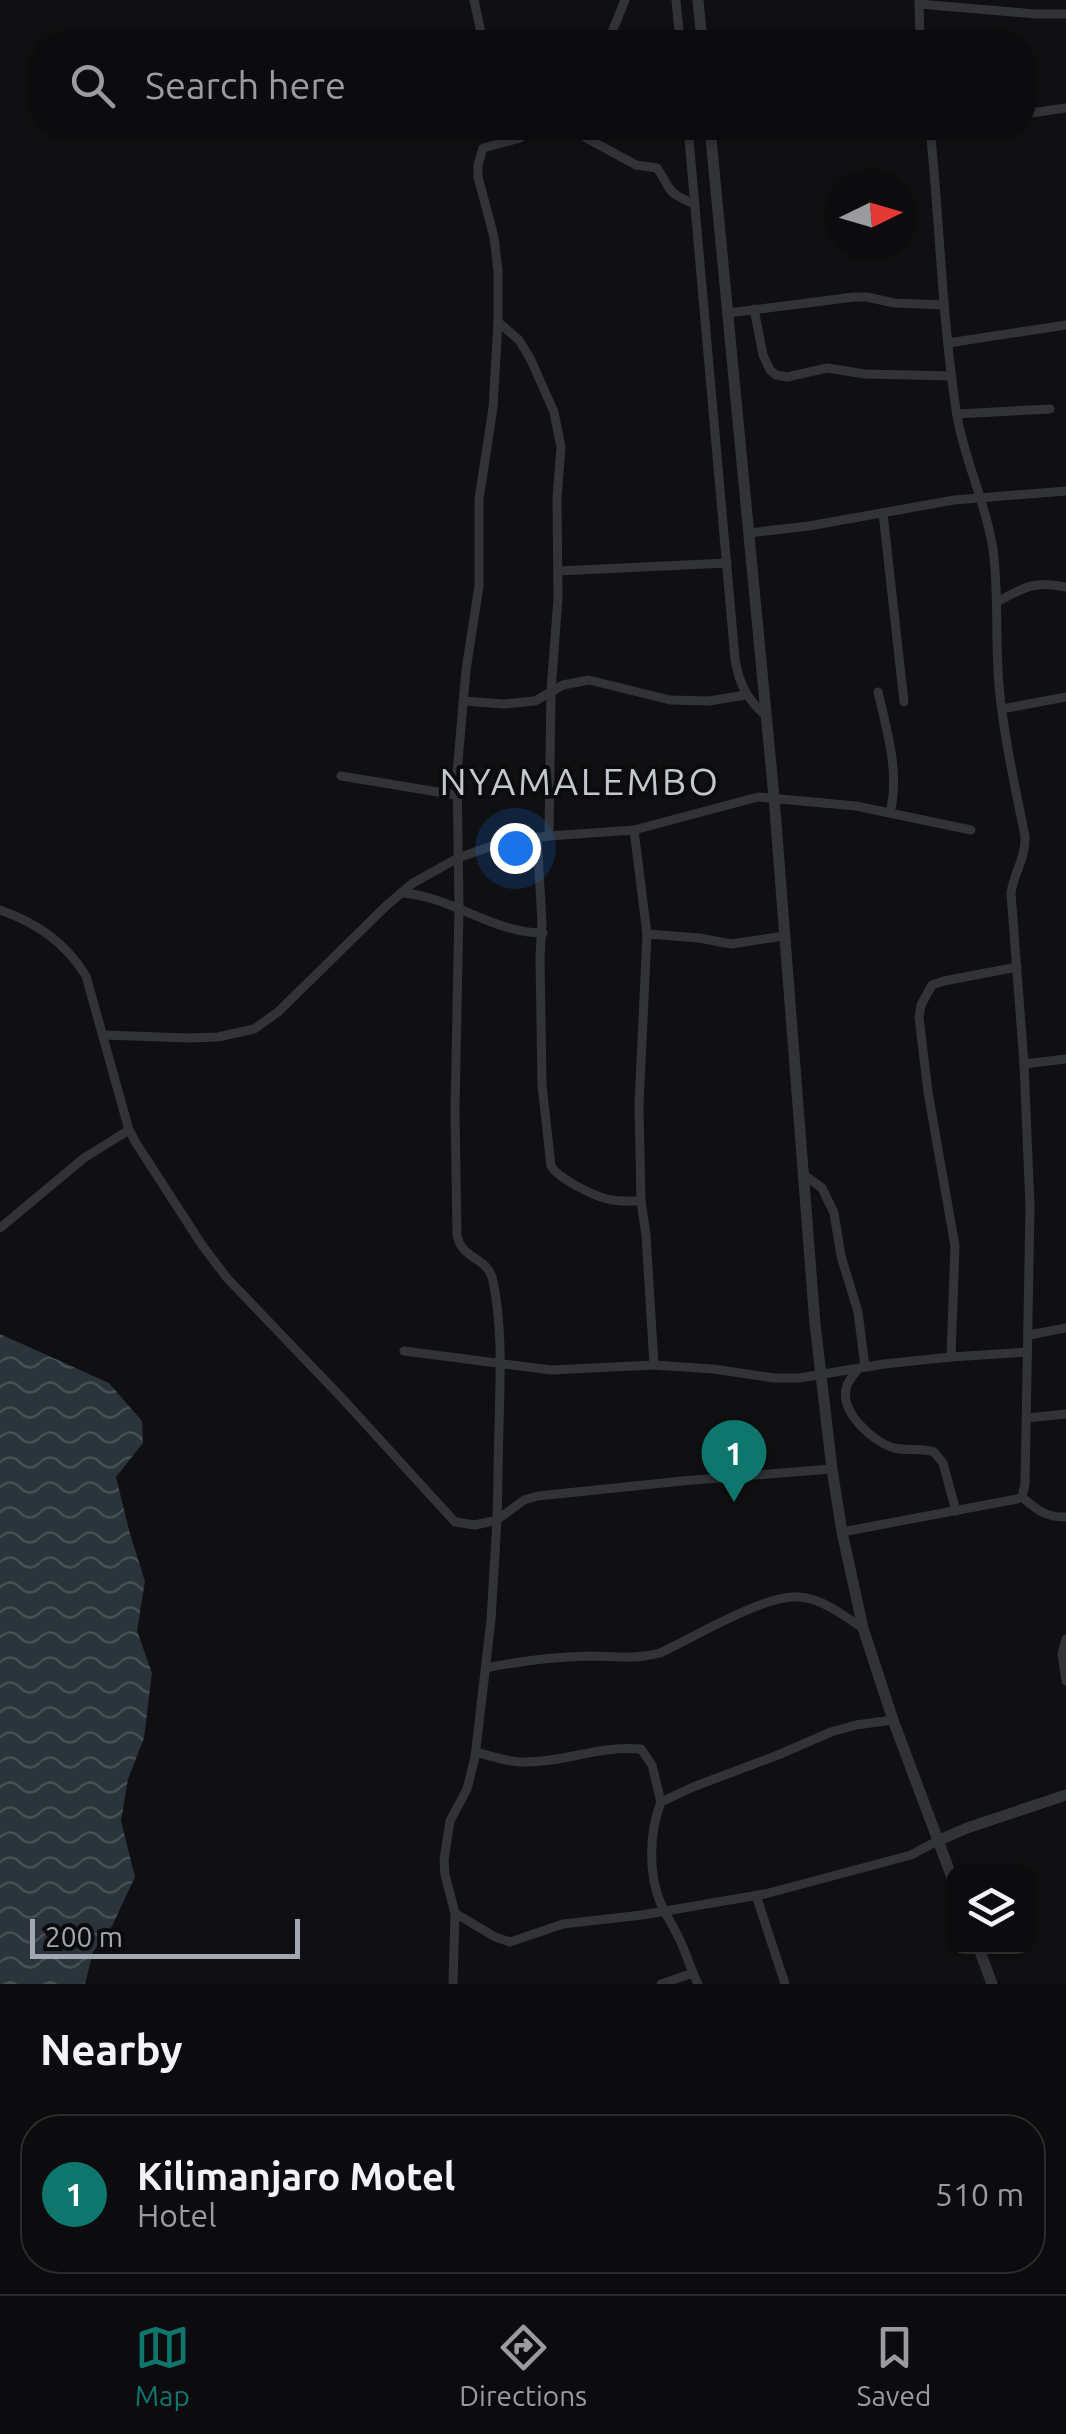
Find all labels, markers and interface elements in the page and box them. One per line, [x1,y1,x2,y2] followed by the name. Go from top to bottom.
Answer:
[30,30,1036,140] search box
[65,58,120,113] icon: search
[145,64,346,106] text: Search here
[826,170,916,260] north arrow
[439,760,721,802] district label: NYAMALEMBO
[490,823,541,874] your location
[702,1420,766,1502] pin: 1
[946,1864,1036,1954] map controls
[946,1864,1036,1954] button: layers
[30,1914,300,1958] scale bar
[45,1921,123,1952] text: 200 m
[40,2026,183,2073] text: Nearby
[137,2155,455,2197] text: Kilimanjaro Motel
[65,2176,84,2212] text: 1
[935,2176,1024,2212] text: 510 m
[137,2197,217,2233] text: Hotel
[135,2320,190,2411] tab: Map
[459,2320,587,2411] tab: Directions
[857,2320,931,2411] tab: Saved

